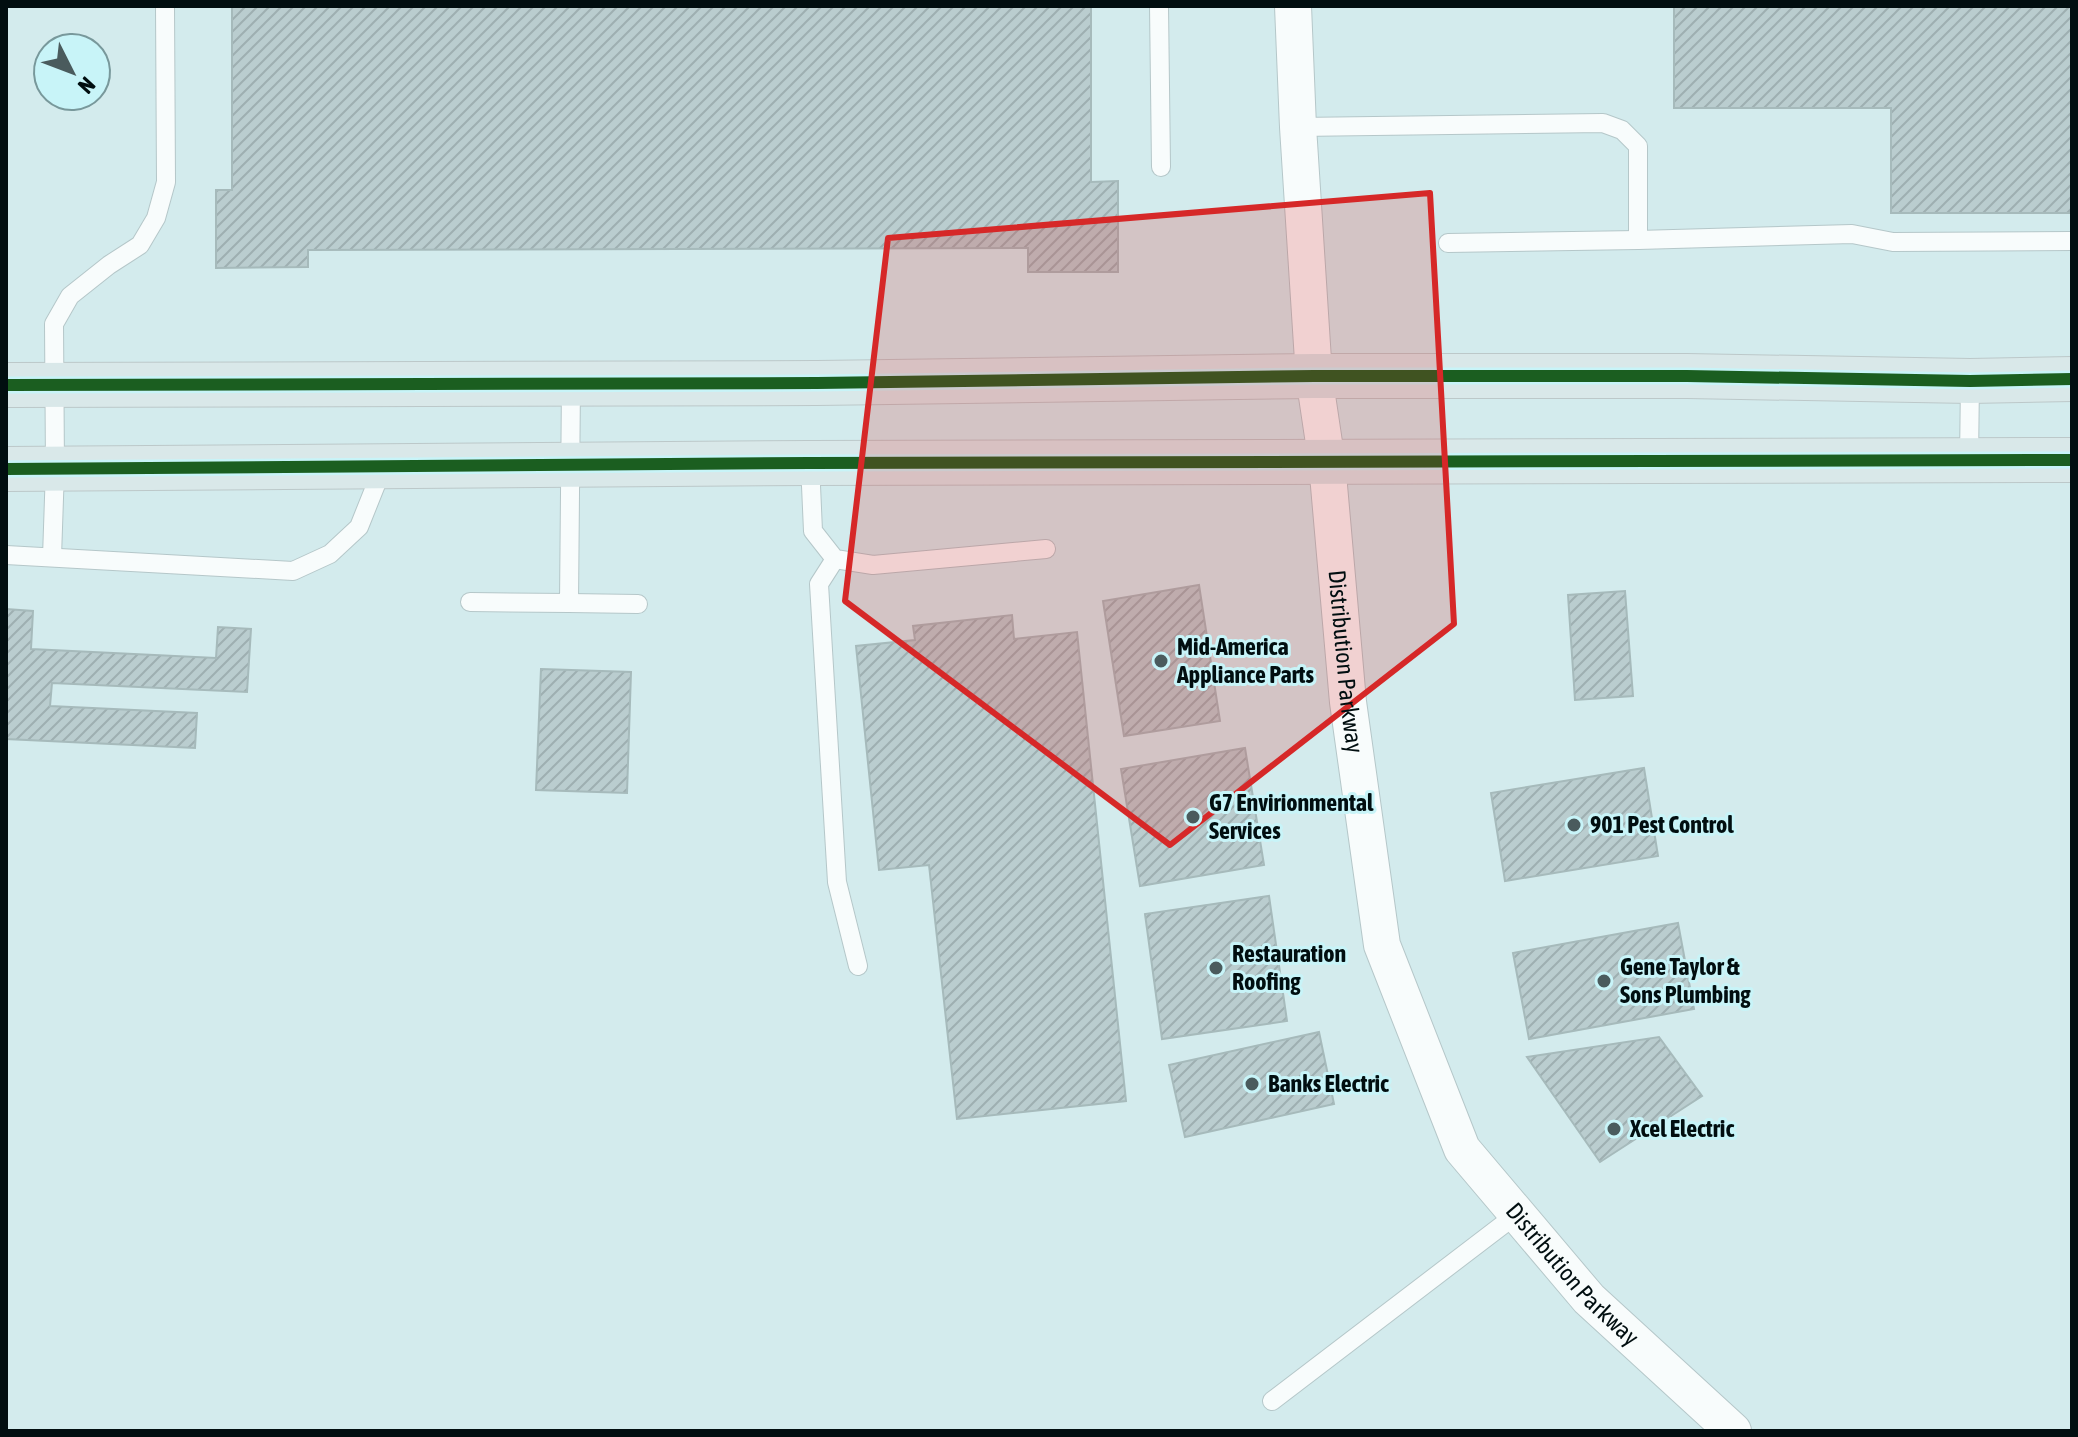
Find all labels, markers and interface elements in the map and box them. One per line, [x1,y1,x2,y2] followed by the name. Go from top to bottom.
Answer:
[32,32,112,112] north arrow
[73,72,101,99] text: N
[1323,569,1369,755] street label: Distribution Parkway
[1176,633,1314,688] place label: Mid-America Appliance Parts
[1152,652,1170,670] marker: Mid-America Appliance Parts
[1209,789,1374,844] place label: G7 Envirionmental Services
[1184,808,1202,826] marker: G7 Envirionmental Services
[1590,811,1734,838] place label: 901 Pest Control
[1565,816,1583,834] marker: 901 Pest Control
[1232,940,1346,995] place label: Restauration Roofing
[1620,953,1751,1008] place label: Gene Taylor & Sons Plumbing
[1207,959,1225,977] marker: Restauration Roofing
[1595,972,1613,990] marker: Gene Taylor & Sons Plumbing
[1268,1070,1389,1097] place label: Banks Electric
[1243,1075,1261,1093] marker: Banks Electric
[1629,1115,1734,1142] place label: Xcel Electric
[1605,1120,1623,1138] marker: Xcel Electric
[1501,1197,1645,1351] street label: Distribution Parkway

